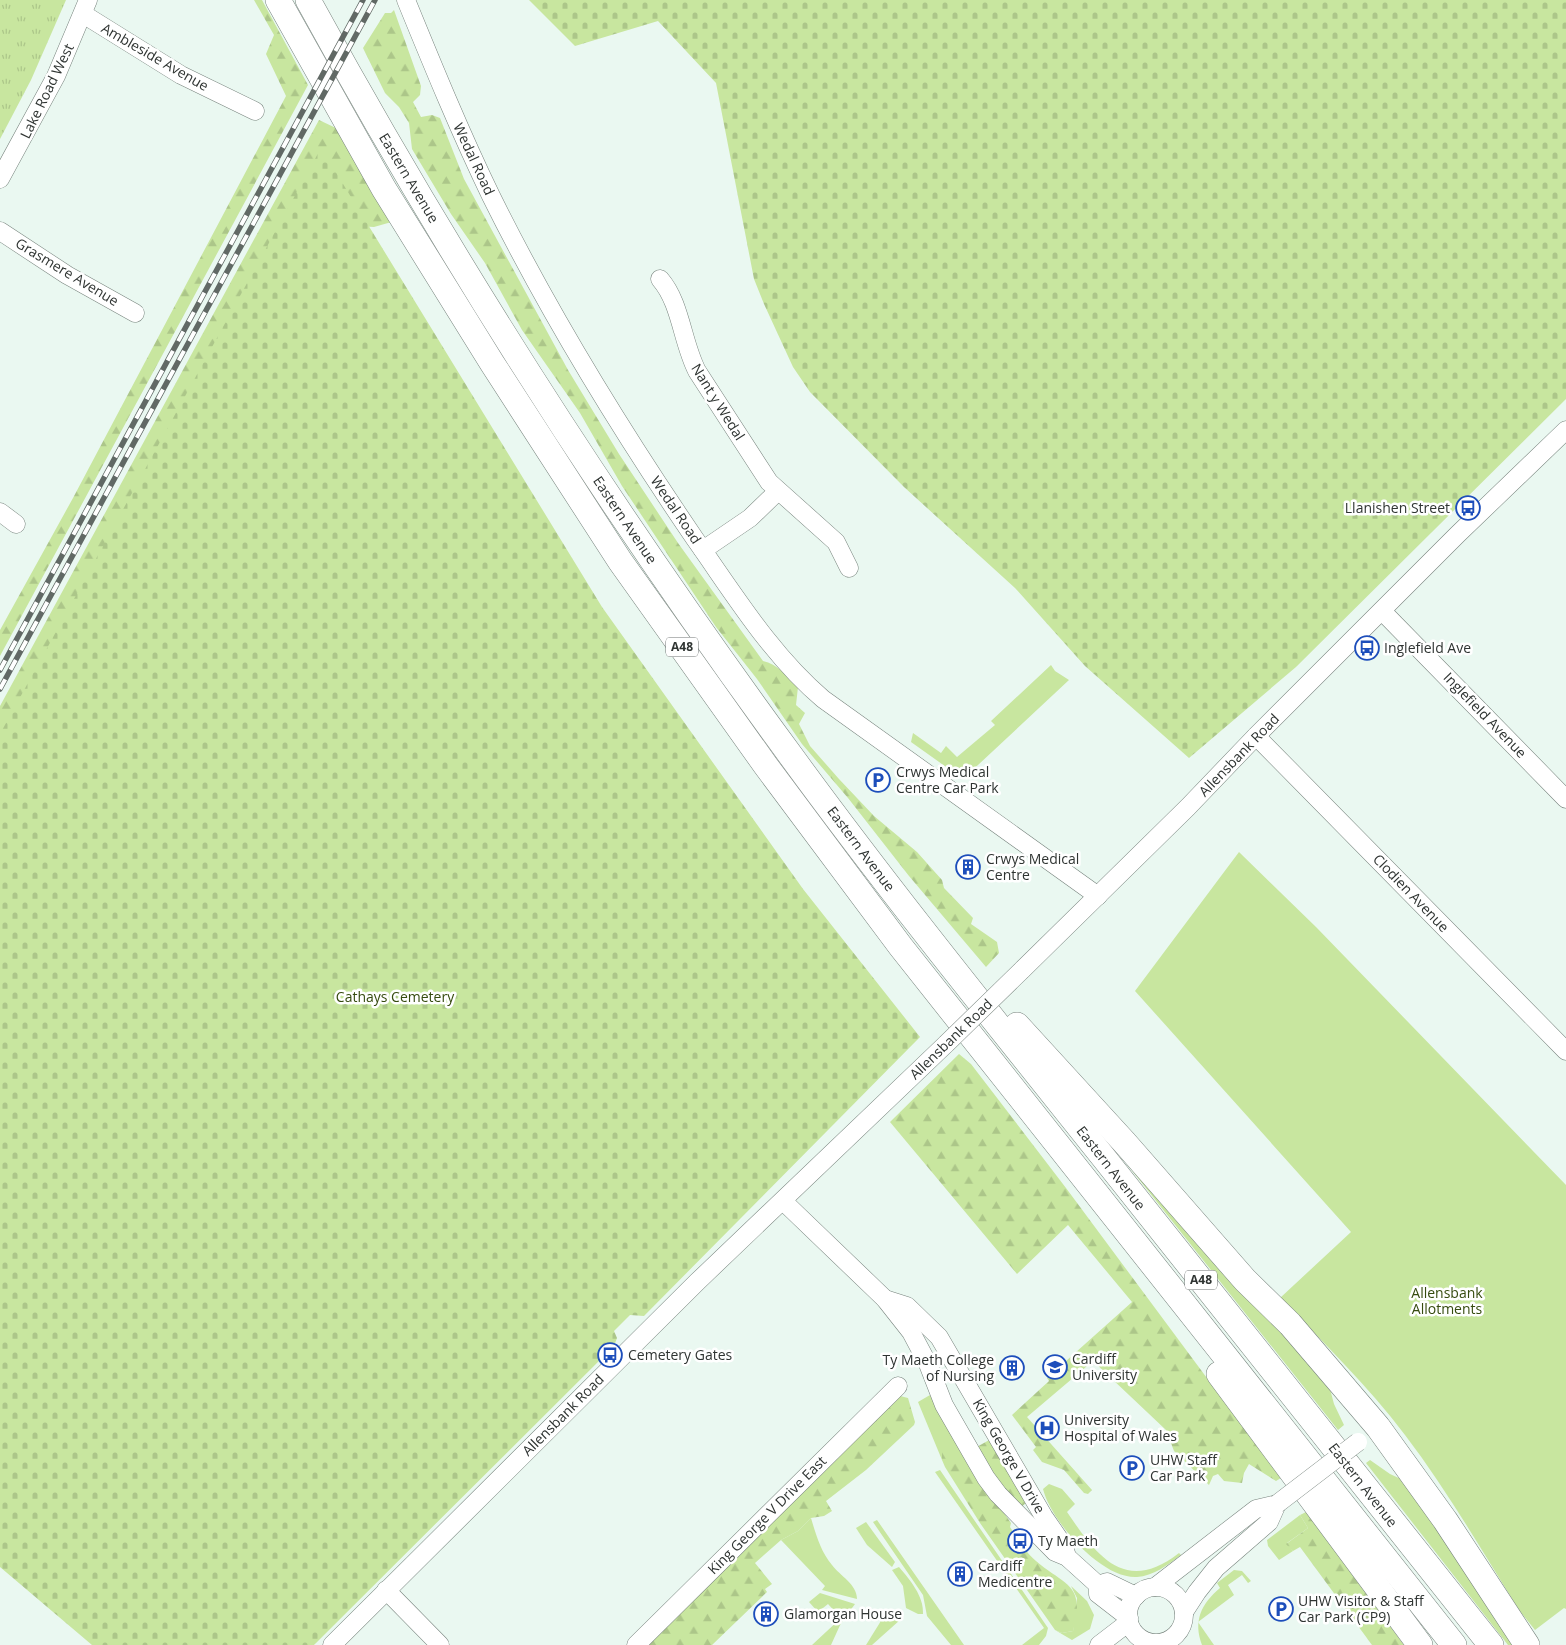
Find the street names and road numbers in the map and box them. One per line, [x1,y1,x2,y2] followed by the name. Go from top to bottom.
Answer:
[98,18,212,95] street label: Ambleside Avenue
[15,40,78,141] street label: Lake Road West
[449,120,499,198] street label: Wedal Road
[375,129,444,226] street label: Eastern Avenue
[12,233,122,310] street label: Grasmere Avenue
[687,360,749,444] street label: Nant y Wedal
[589,472,662,567] street label: Eastern Avenue
[647,472,706,547] street label: Wedal Road
[666,638,698,656] road number: A48
[1440,668,1531,762] street label: Inglefield Avenue
[1194,709,1283,800] street label: Allensbank Road
[823,802,900,895] street label: Eastern Avenue
[1369,849,1454,936] street label: Clodien Avenue
[905,994,996,1083] street label: Allensbank Road
[1073,1122,1150,1214] street label: Eastern Avenue
[1185,1270,1217,1290] road number: A48
[518,1370,608,1460] street label: Allensbank Road
[969,1395,1050,1517] street label: King George V Drive
[1325,1439,1402,1531] street label: Eastern Avenue
[703,1451,830,1578] street label: King George V Drive East

